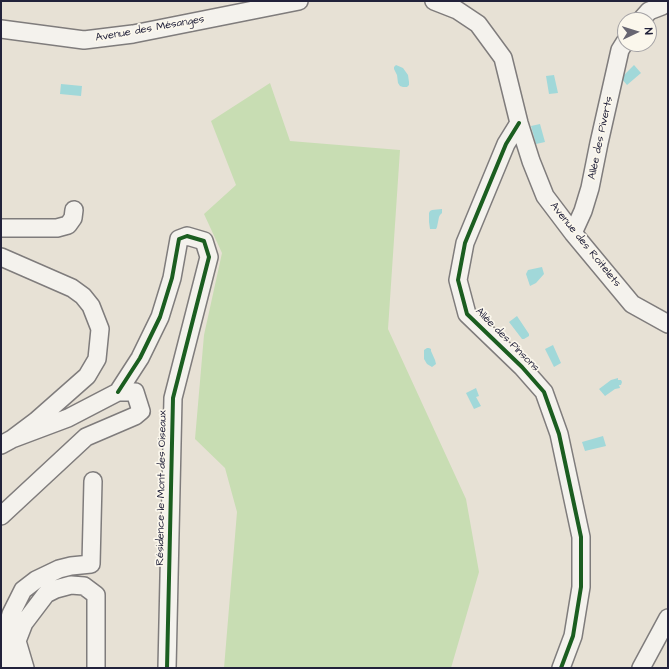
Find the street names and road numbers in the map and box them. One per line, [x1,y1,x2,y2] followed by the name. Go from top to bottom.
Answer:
[94,13,206,45] street label: Avenue des Mésanges
[586,95,616,181] street label: Allée des Piverts
[547,200,623,290] street label: Avenue des Roitelets
[472,305,542,375] street label: Allée des Pinsons
[154,410,170,566] street label: Résidence le Mont des Oiseaux

